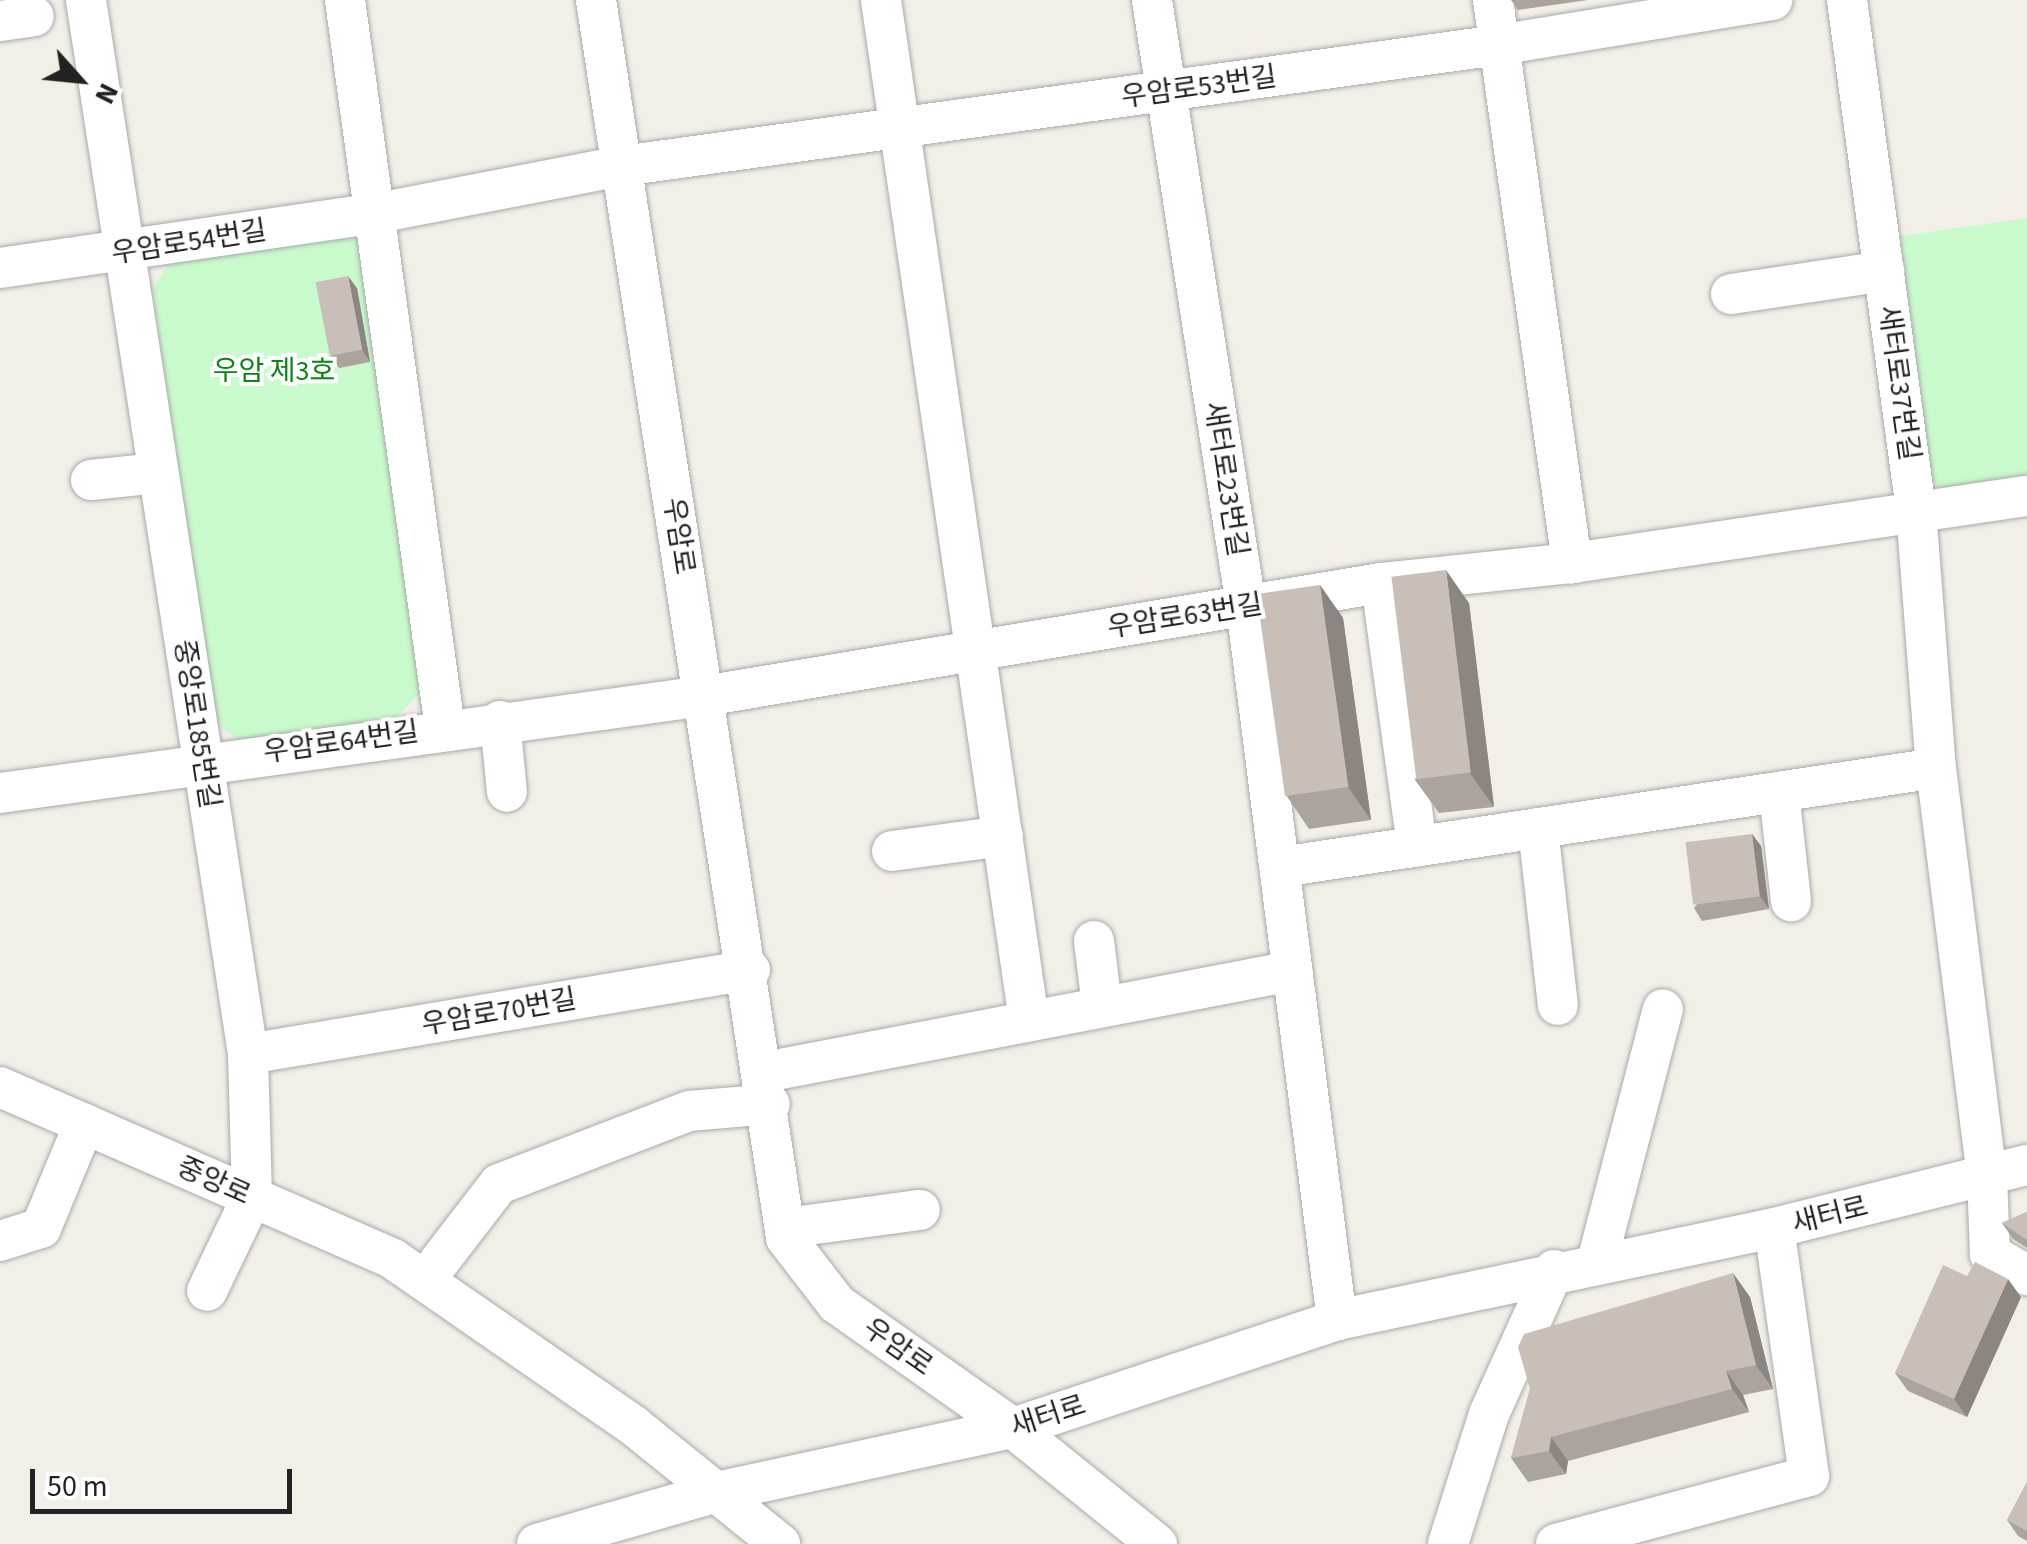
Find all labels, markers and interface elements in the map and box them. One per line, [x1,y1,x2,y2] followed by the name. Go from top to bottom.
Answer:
[30,30,130,130] north arrow
[1119,59,1279,115] street label: 우암로53번길
[85,76,129,111] text: N
[109,213,269,271] street label: 우암로54번길
[1871,303,1927,463] street label: 새터로37번길
[213,354,335,388] park label: 우암 제3호
[1197,399,1255,559] street label: 새터로23번길
[656,495,702,577] street label: 우암로
[1105,587,1265,645] street label: 우암로63번길
[167,637,227,811] street label: 중앙로185번길
[261,714,421,770] street label: 우암로64번길
[419,982,579,1042] street label: 우암로70번길
[172,1150,256,1212] street label: 중앙로
[1788,1189,1872,1241] street label: 새터로
[857,1311,939,1383] street label: 우암로
[1006,1388,1090,1444] street label: 새터로
[35,1449,298,1511] scale bar
[47,1465,108,1508] text: 50 m

